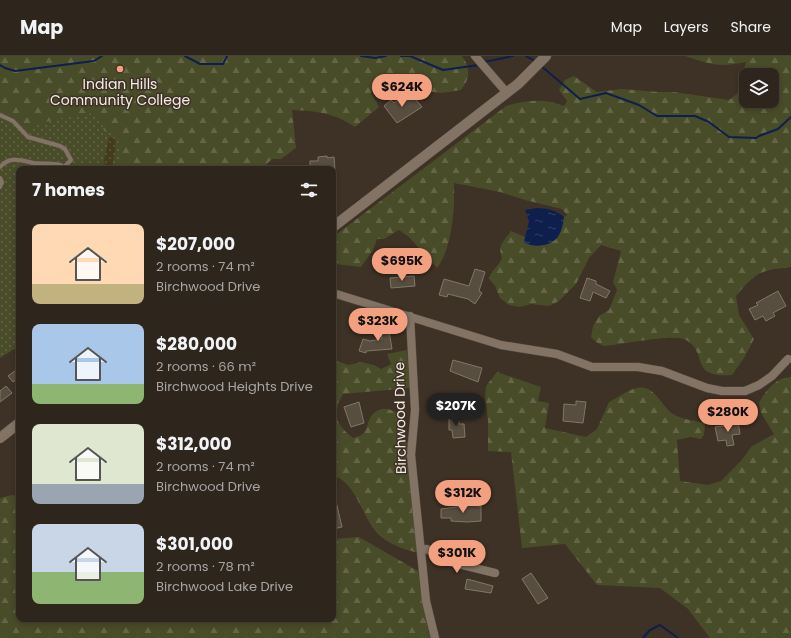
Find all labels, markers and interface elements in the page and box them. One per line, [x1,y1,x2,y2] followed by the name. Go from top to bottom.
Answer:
[20,14,63,41] text: Map
[611,17,642,37] text: Map
[664,17,708,37] text: Layers
[730,17,771,37] text: Share
[115,64,125,74] marker: Indian Hills Community College
[739,68,779,108] map controls
[739,68,779,108] button: layers
[50,74,190,110] place label: Indian Hills Community College
[374,74,430,108] pin: $624K
[381,77,423,96] text: $624K
[32,178,105,202] text: 7 homes
[298,179,320,201] icon: filters
[156,232,235,256] text: $207,000
[64,240,112,288] icon: home
[374,248,430,282] pin: $695K
[381,251,423,270] text: $695K
[156,257,255,276] text: 2 rooms · 74 m²
[156,277,260,296] text: Birchwood Drive
[350,308,406,342] pin: $323K
[358,311,398,330] text: $323K
[156,332,237,356] text: $280,000
[64,340,112,388] icon: home
[156,357,256,376] text: 2 rooms · 66 m²
[389,361,411,474] street label: Birchwood Drive
[156,377,313,396] text: Birchwood Heights Drive
[428,393,484,427] pin: $207K
[436,396,476,415] text: $207K
[700,399,756,433] pin: $280K
[707,402,749,421] text: $280K
[156,432,232,456] text: $312,000
[64,440,112,488] icon: home
[156,457,255,476] text: 2 rooms · 74 m²
[156,477,260,496] text: Birchwood Drive
[435,480,491,514] pin: $312K
[444,483,482,502] text: $312K
[156,532,233,556] text: $301,000
[64,540,112,588] icon: home
[429,540,485,574] pin: $301K
[438,543,476,562] text: $301K
[156,557,255,576] text: 2 rooms · 78 m²
[156,577,293,596] text: Birchwood Lake Drive

